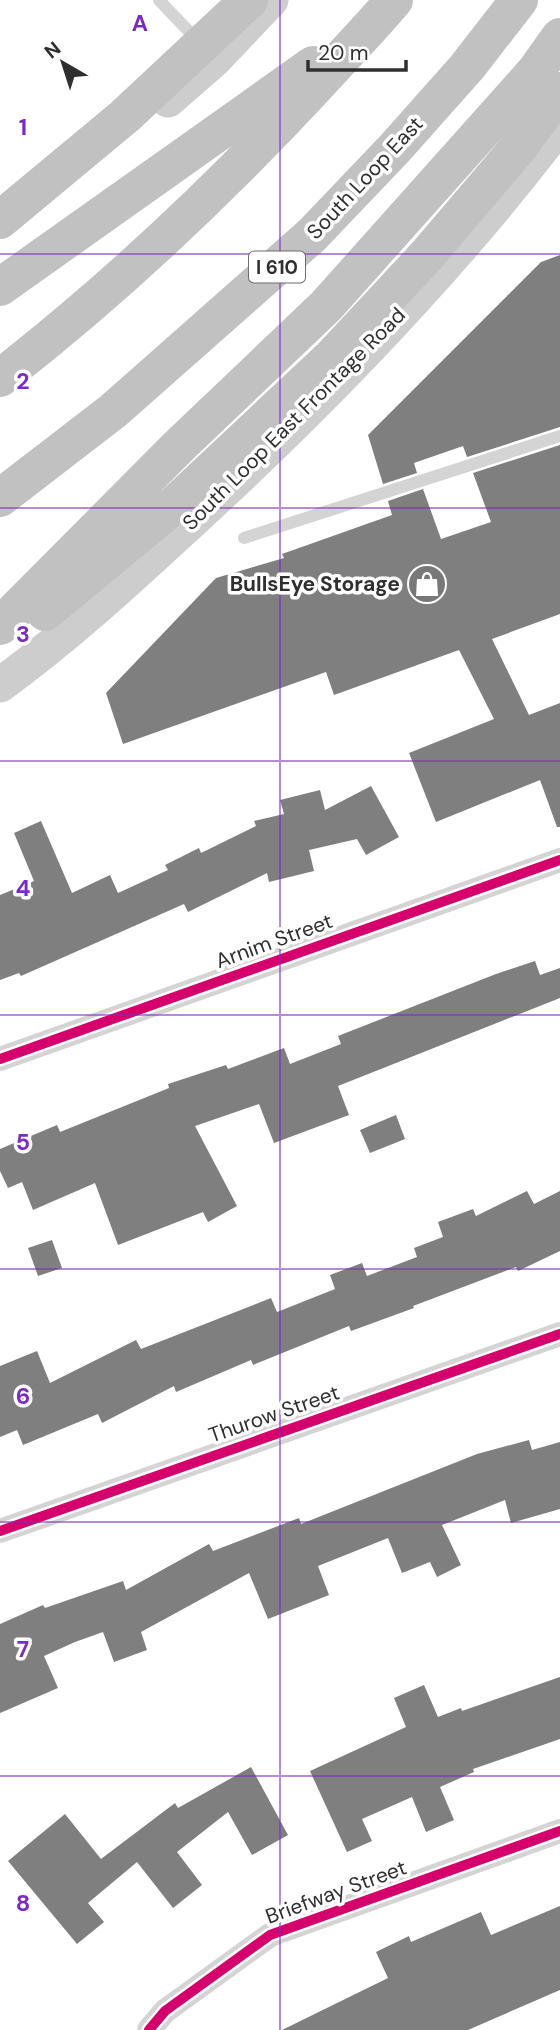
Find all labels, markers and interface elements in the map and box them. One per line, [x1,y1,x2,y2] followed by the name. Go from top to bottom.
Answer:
[132,8,148,38] text: A
[28,28,98,98] north arrow
[308,28,406,72] scale bar
[39,36,66,64] text: N
[318,39,369,67] text: 20 m
[301,111,429,245] street label: South Loop East
[19,112,27,142] text: 1
[249,252,305,282] road number: I 610
[176,301,412,537] street label: South Loop East Frontage Road
[16,366,30,396] text: 2
[406,563,448,605] shop icon: BullsEye Storage
[230,570,400,598] place label: BullsEye Storage
[16,619,30,649] text: 3
[16,873,31,903] text: 4
[212,907,336,975] street label: Arnim Street
[16,1127,30,1157] text: 5
[205,1379,343,1449] street label: Thurow Street
[16,1381,30,1411] text: 6
[17,1634,29,1664] text: 7
[262,1854,410,1930] street label: Briefway Street
[16,1888,30,1918] text: 8

